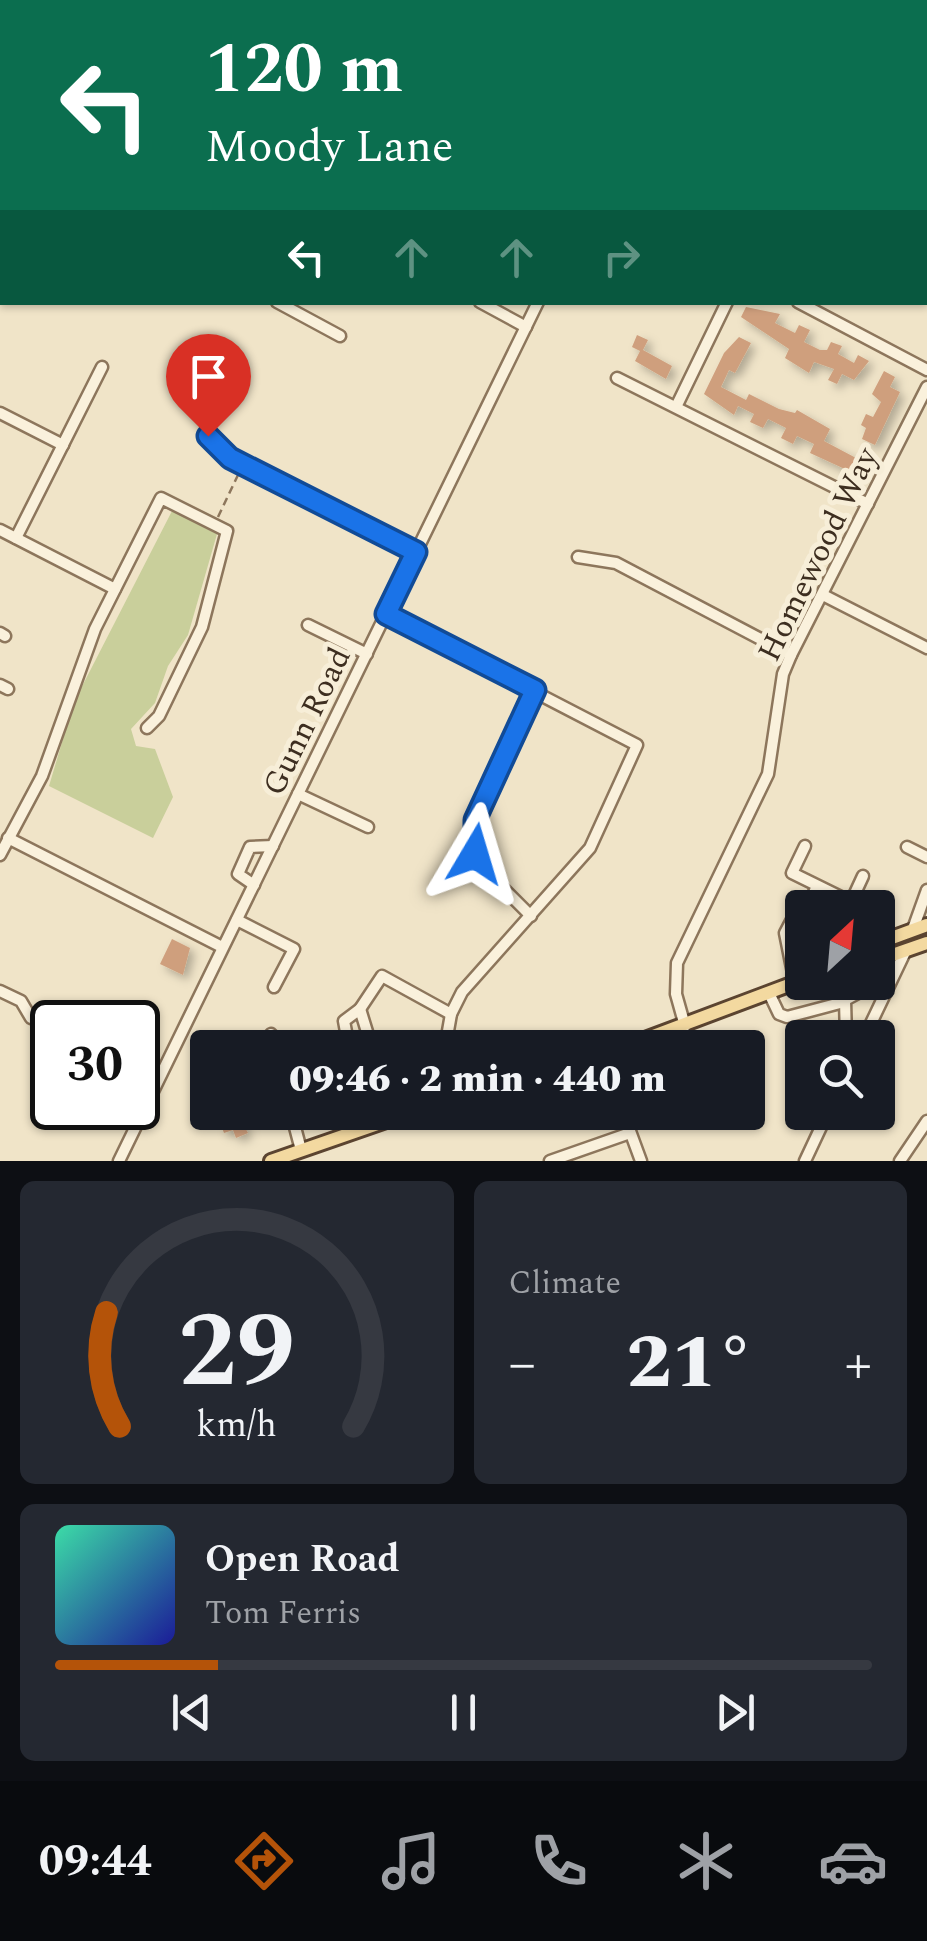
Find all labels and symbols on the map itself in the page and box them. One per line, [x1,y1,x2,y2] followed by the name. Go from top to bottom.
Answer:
[166,334,251,437] pin
[745,438,892,670] street label: Homewood Way
[250,639,364,804] street label: Gunn Road
[423,802,527,906] position arrow
[785,890,895,1000] north arrow
[30,1000,160,1130] speed limit sign: 30

